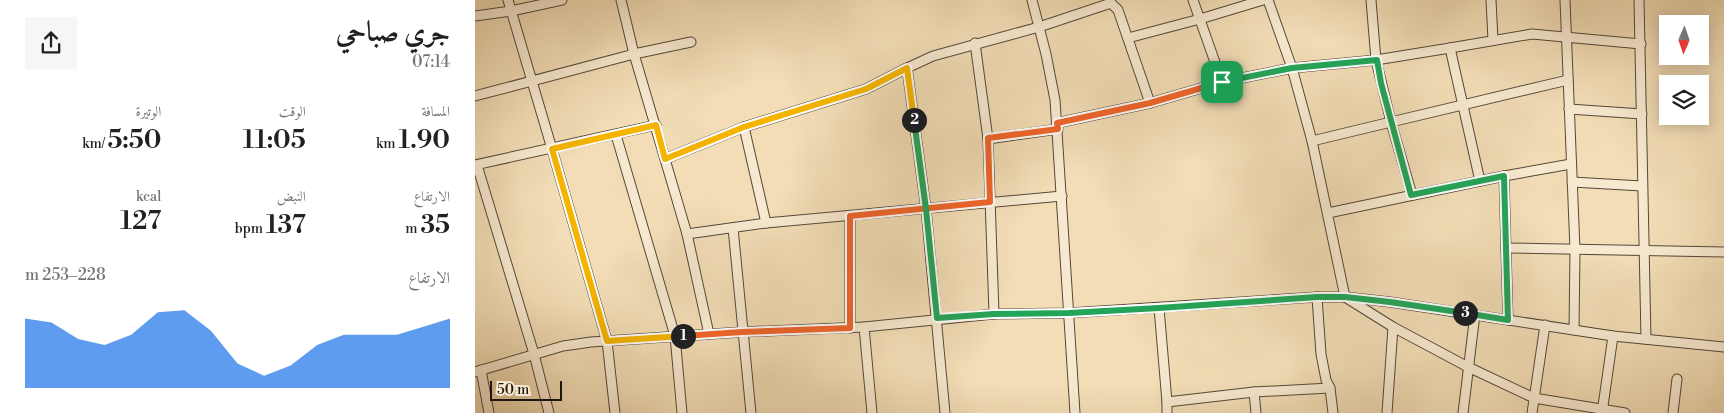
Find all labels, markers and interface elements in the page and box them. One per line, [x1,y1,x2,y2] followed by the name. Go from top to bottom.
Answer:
[336,15,450,50] text: جري صباحي
[1659,15,1709,65] north arrow
[1659,15,1709,125] map controls
[25,17,77,69] button: share
[412,52,450,72] text: 07:14
[1201,61,1243,103] pin
[1208,68,1236,96] icon: arrive
[1659,75,1709,125] button: layers
[136,103,161,121] text: الوتيرة
[279,103,306,121] text: الوقت
[421,103,450,121] text: المسافة
[901,108,927,132] pin: 2
[910,111,919,129] text: 2
[107,125,161,156] text: 5:50
[243,125,306,156] text: 11:05
[398,125,450,156] text: 1.90
[82,135,107,153] text: /km
[376,135,398,153] text: km
[136,188,161,206] text: kcal
[277,188,306,206] text: النبض
[414,188,450,206] text: الارتفاع
[120,206,161,237] text: 127
[266,210,306,241] text: 137
[420,210,450,241] text: 35
[235,220,266,238] text: bpm
[405,220,420,238] text: m
[25,265,106,285] text: 228–253 m
[408,268,450,288] text: الارتفاع
[1453,300,1477,326] pin: 3
[1461,304,1470,322] text: 3
[671,324,695,348] pin: 1
[680,327,687,345] text: 1
[490,378,563,401] scale bar
[497,381,529,399] text: 50 m

